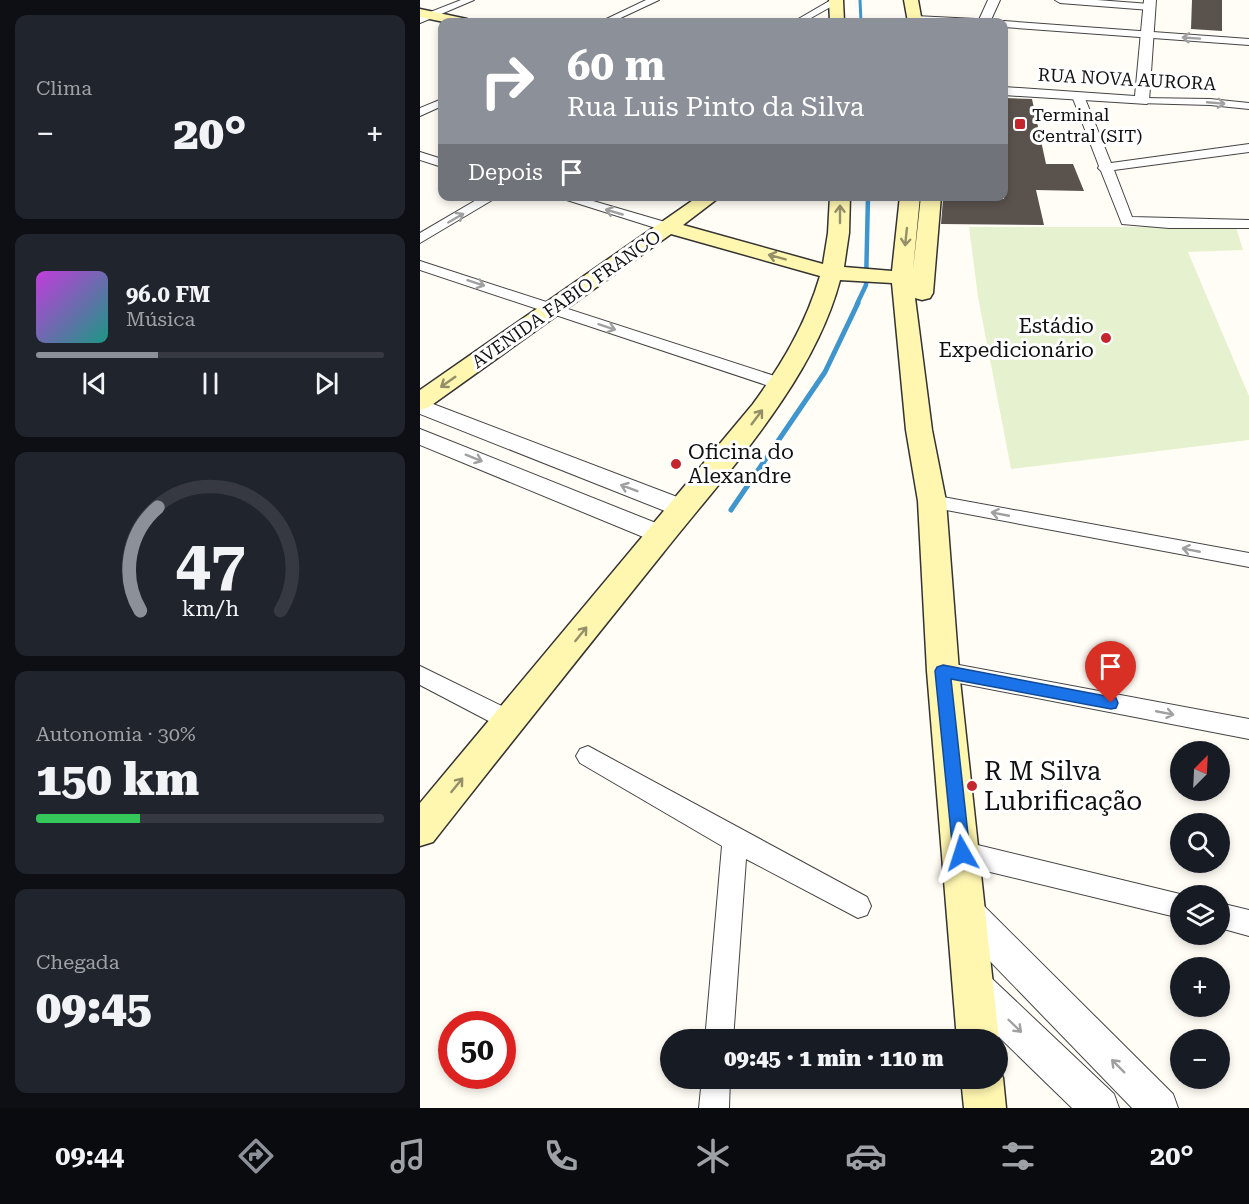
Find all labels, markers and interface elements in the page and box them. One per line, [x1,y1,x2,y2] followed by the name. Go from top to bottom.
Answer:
[1181,32,1201,43] one-way arrow
[567,41,665,90] text: 60 m
[468,42,546,120] icon: right
[1037,64,1217,94] street label: RUA NOVA AURORA
[36,76,92,100] text: Clima
[567,91,864,123] text: Rua Luis Pinto da Silva
[1206,98,1226,109] one-way arrow
[1032,104,1142,146] place label: Terminal Central (SIT)
[174,107,247,160] text: 20°
[36,114,54,153] text: −
[366,114,384,153] text: +
[1013,117,1027,131] marker: Terminal Central (SIT)
[555,156,588,189] icon: arrive
[468,160,543,185] text: Depois
[834,204,846,224] one-way arrow
[604,206,623,217] one-way arrow
[448,211,465,223] one-way arrow
[468,226,664,372] street label: AVENIDA FABIO FRANCO
[900,227,911,247] one-way arrow
[768,251,787,262] one-way arrow
[466,279,484,290] one-way arrow
[126,282,210,307] text: 96.0 FM
[126,307,195,331] text: Música
[938,314,1094,362] place label: Estádio Expedicionário
[597,322,616,333] one-way arrow
[1099,331,1113,345] marker: Estádio Expedicionário
[78,367,111,400] icon: previous
[194,367,227,400] icon: pause
[310,367,343,400] icon: next
[440,376,457,388] one-way arrow
[750,410,763,426] one-way arrow
[688,440,794,488] place label: Oficina do Alexandre
[464,453,483,464] one-way arrow
[669,457,683,471] marker: Oficina do Alexandre
[620,481,639,492] one-way arrow
[990,508,1010,519] one-way arrow
[175,527,245,600] text: 47
[1182,544,1202,555] one-way arrow
[181,596,239,621] text: km/h
[574,626,587,642] one-way arrow
[1085,641,1136,703] pin
[1094,650,1127,683] icon: arrive
[1155,708,1174,719] one-way arrow
[36,722,196,746] text: Autonomia · 30%
[1170,741,1230,801] north arrow
[1170,741,1230,1089] map controls
[36,753,199,806] text: 150 km
[984,756,1142,816] place label: R M Silva Lubrificação
[450,778,464,793] one-way arrow
[965,779,979,793] marker: R M Silva Lubrificação
[1170,813,1230,873] button: search
[930,821,994,885] position arrow
[1170,885,1230,945] button: layers
[36,950,120,974] text: Chegada
[1170,957,1230,1017] button: +
[36,981,152,1034] text: 09:45
[438,1011,516,1089] speed limit sign: 50
[1008,1019,1023,1034] one-way arrow
[1170,1029,1230,1089] button: −
[724,1046,944,1071] text: 09:45 · 1 min · 110 m
[1111,1059,1126,1074] one-way arrow
[235,1135,277,1177] icon: directions
[387,1135,429,1177] icon: music
[540,1135,582,1177] icon: phone
[692,1135,734,1177] icon: climate
[845,1135,887,1177] icon: car
[997,1135,1039,1177] icon: filters
[55,1140,124,1172] text: 09:44
[1150,1140,1194,1172] text: 20°

